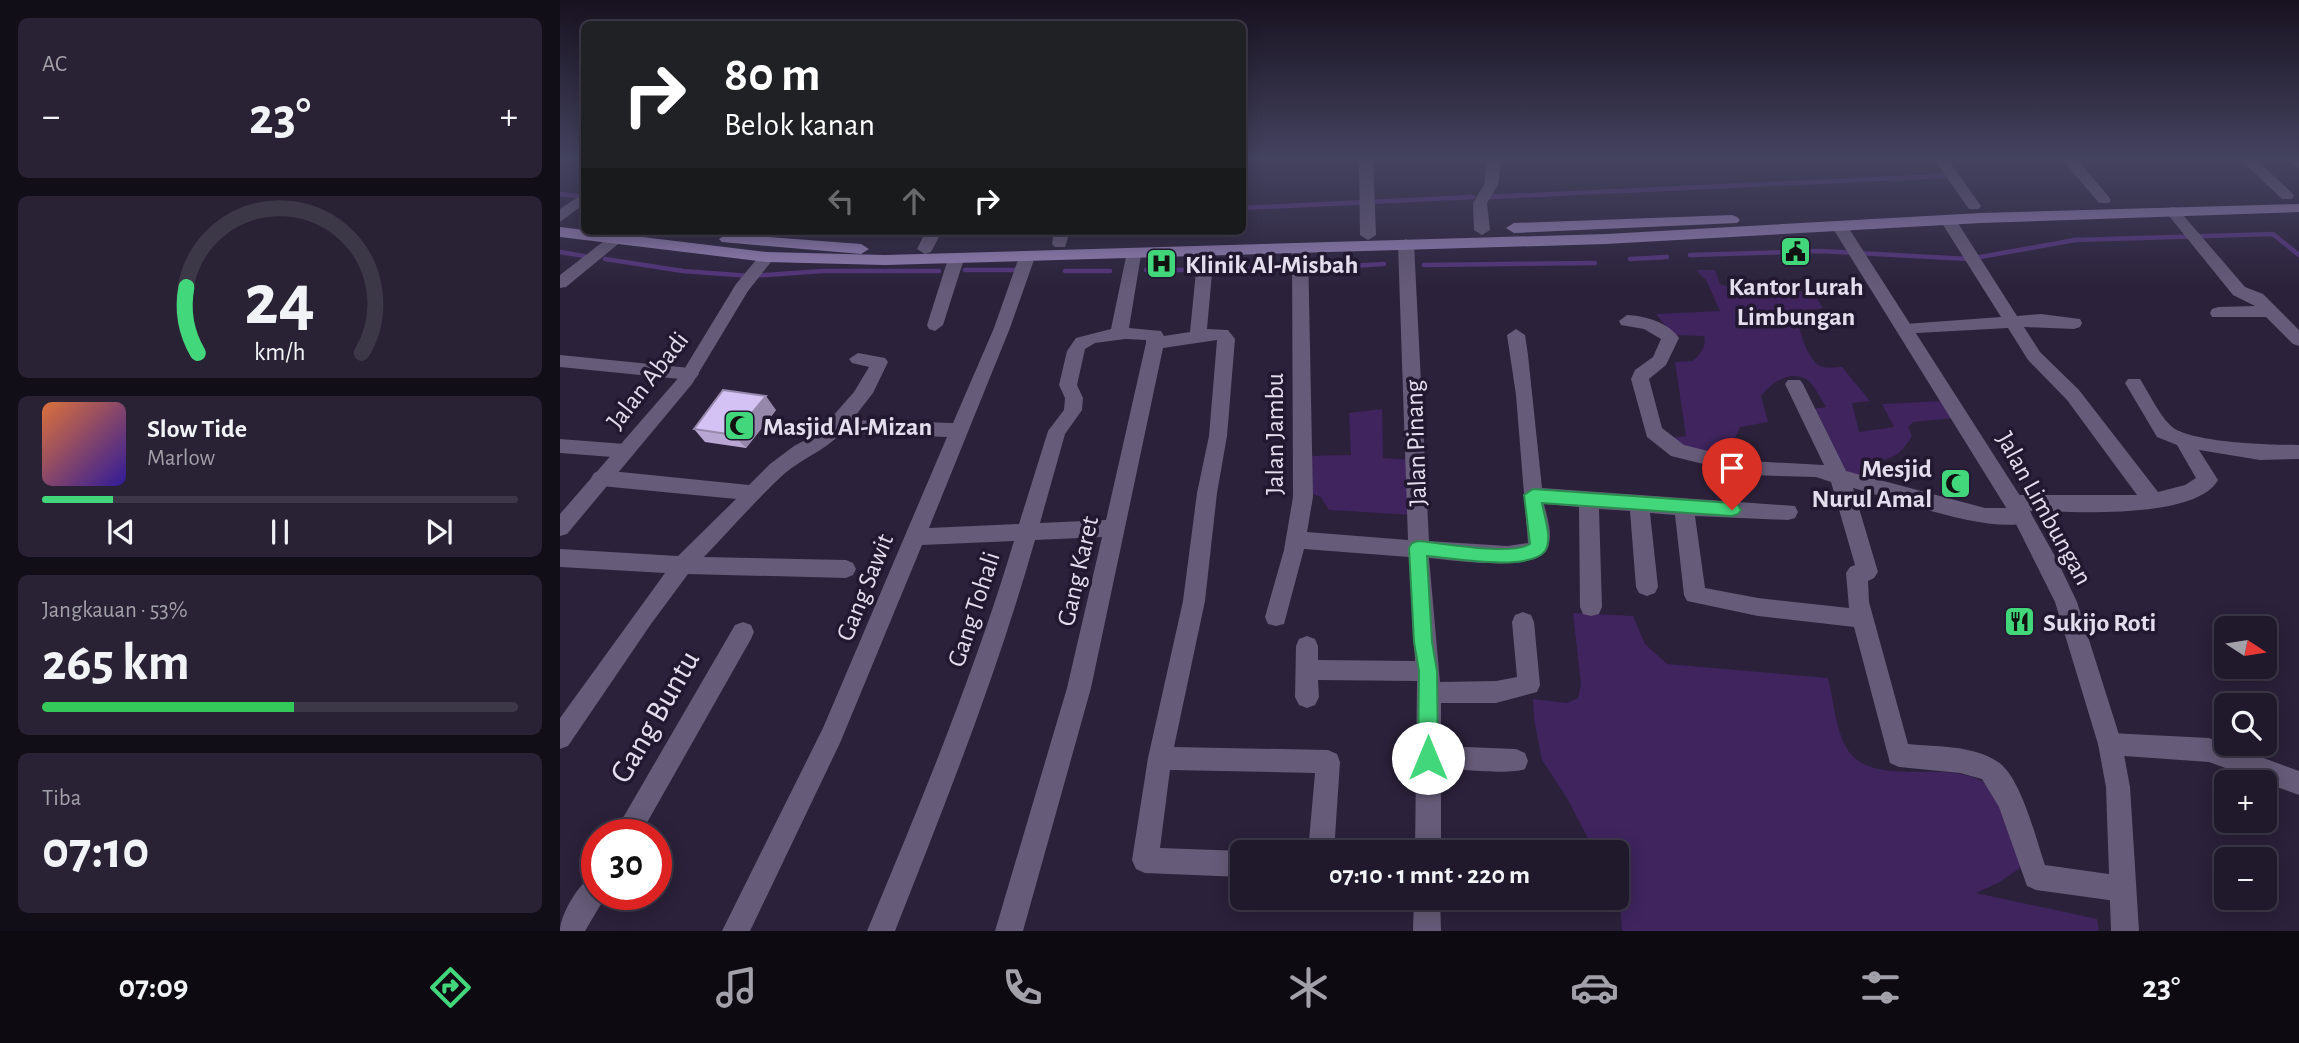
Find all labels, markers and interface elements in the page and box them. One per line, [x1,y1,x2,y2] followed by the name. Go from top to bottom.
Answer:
[609,49,700,140] icon: right
[724,51,821,100] text: 80 m
[42,53,67,76] text: AC
[249,91,311,143] text: 23°
[42,98,60,136] text: −
[500,98,518,136] text: +
[724,109,875,141] text: Belok kanan
[822,182,860,220] icon: left
[895,182,933,220] icon: ahead
[968,182,1006,220] icon: right
[1779,234,1813,268] public building icon: Kantor Lurah Limbungan
[1145,247,1179,281] hospital icon: Klinik Al-Misbah
[1185,252,1358,278] place label: Klinik Al-Misbah
[245,266,315,339] text: 24
[1728,274,1864,330] place label: Kantor Lurah Limbungan
[602,327,694,434] street label: Jalan Abadi
[254,340,306,365] text: km/h
[1262,373,1288,495] street label: Jalan Jambu
[1401,379,1431,507] street label: Jalan Pinang
[723,409,757,443] mosque icon: Masjid Al-Mizan
[763,414,932,440] place label: Masjid Al-Mizan
[147,416,247,442] text: Slow Tide
[1991,428,2097,589] street label: Jalan Limbungan
[1702,438,1762,510] pin
[147,447,215,470] text: Marlow
[1713,449,1751,487] icon: arrive
[1812,456,1932,512] place label: Mesjid Nurul Amal
[1938,466,1972,500] mosque icon: Mesjid Nurul Amal
[102,513,140,551] icon: previous
[261,513,299,551] icon: pause
[420,513,458,551] icon: next
[1053,514,1103,629] street label: Gang Karet
[832,530,898,645] street label: Gang Sawit
[943,548,1005,670] street label: Gang Tohali
[42,599,188,622] text: Jangkauan · 53%
[2003,605,2037,639] restaurant icon: Sukijo Roti
[2043,610,2156,636] place label: Sukijo Roti
[2214,616,2277,679] north arrow
[2214,616,2277,910] map controls
[42,637,190,689] text: 265 km
[604,645,705,788] street label: Gang Buntu
[2214,693,2277,756] button: search
[1391,721,1465,795] position arrow
[2214,770,2277,833] button: +
[42,787,81,810] text: Tiba
[581,819,672,910] speed limit sign: 30
[42,825,149,877] text: 07:10
[2214,847,2277,910] button: −
[1329,862,1530,888] text: 07:10 · 1 mnt · 220 m
[426,963,475,1012] icon: directions
[712,963,761,1012] icon: music
[998,963,1047,1012] icon: phone
[1284,963,1333,1012] icon: climate
[1570,963,1619,1012] icon: car
[1856,963,1905,1012] icon: filters
[119,971,189,1003] text: 07:09
[2142,971,2180,1003] text: 23°

